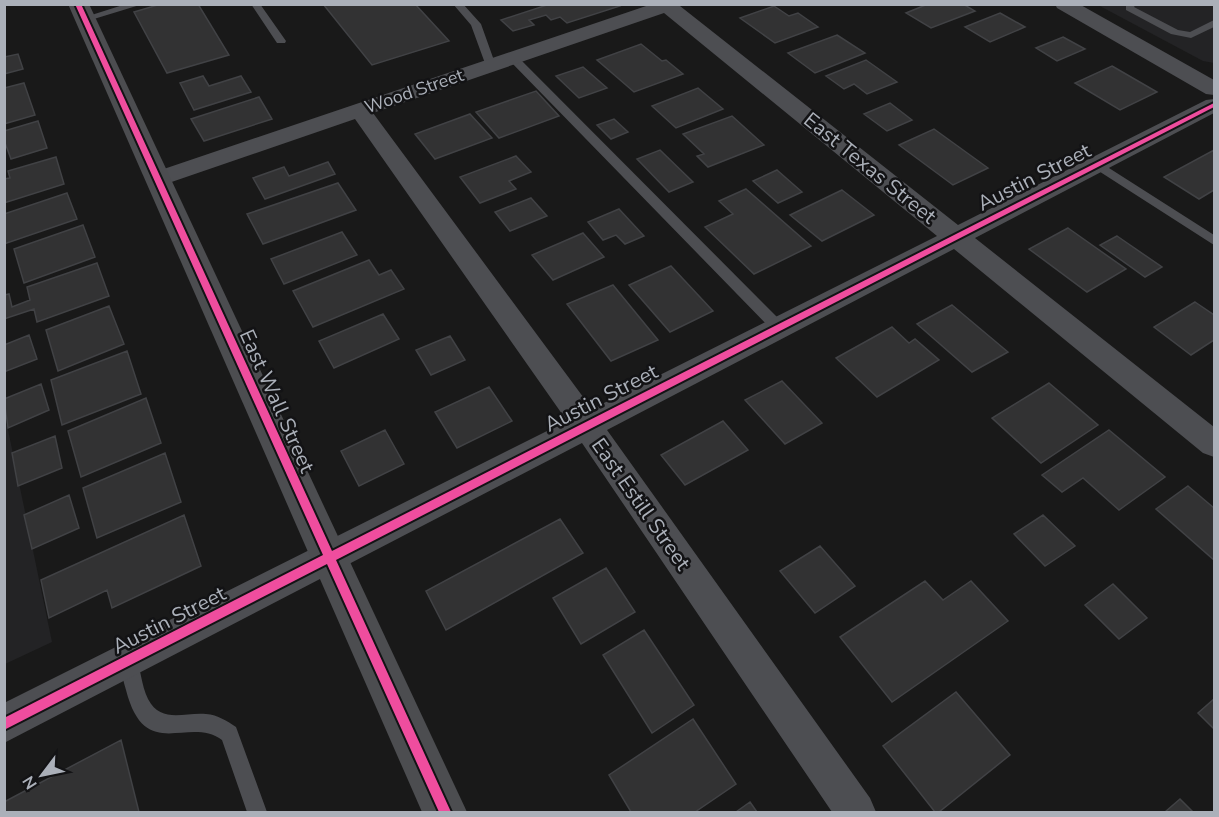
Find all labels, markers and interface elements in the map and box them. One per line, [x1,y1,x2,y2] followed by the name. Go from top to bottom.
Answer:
[361,63,467,119] street label: Wood Street
[798,106,943,231] street label: East Texas Street
[972,136,1096,218] street label: Austin Street
[233,325,321,478] street label: East Wall Street
[539,357,663,439] street label: Austin Street
[585,432,697,576] street label: East Estill Street
[107,579,231,661] street label: Austin Street
[12,745,72,805] north arrow
[18,772,43,793] text: N

